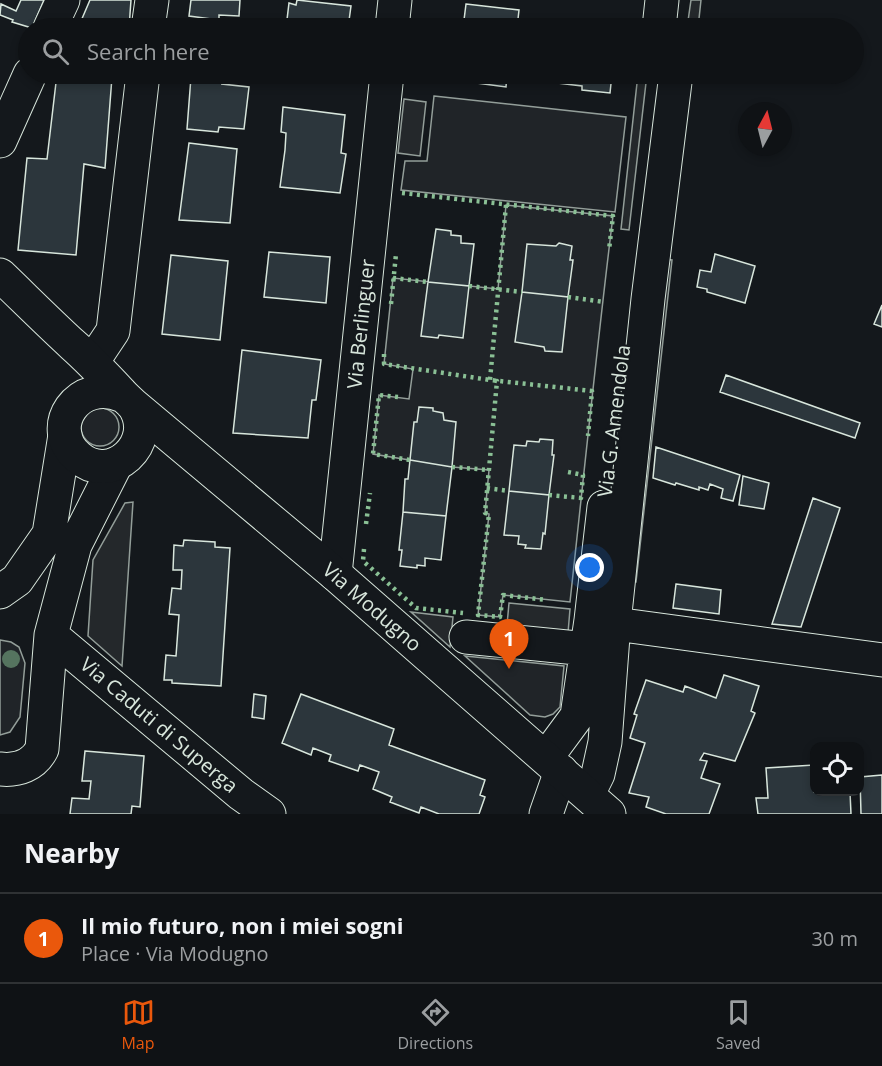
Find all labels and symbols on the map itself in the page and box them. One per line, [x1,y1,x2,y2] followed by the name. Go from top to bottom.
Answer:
[738,102,792,156] north arrow
[340,258,381,390] street label: Via Berlinguer
[591,343,636,499] street label: Via G. Amendola
[575,553,604,582] your location
[317,556,428,657] street label: Via Modugno
[490,620,528,669] pin: 1
[75,651,244,799] street label: Via Caduti di Superga

